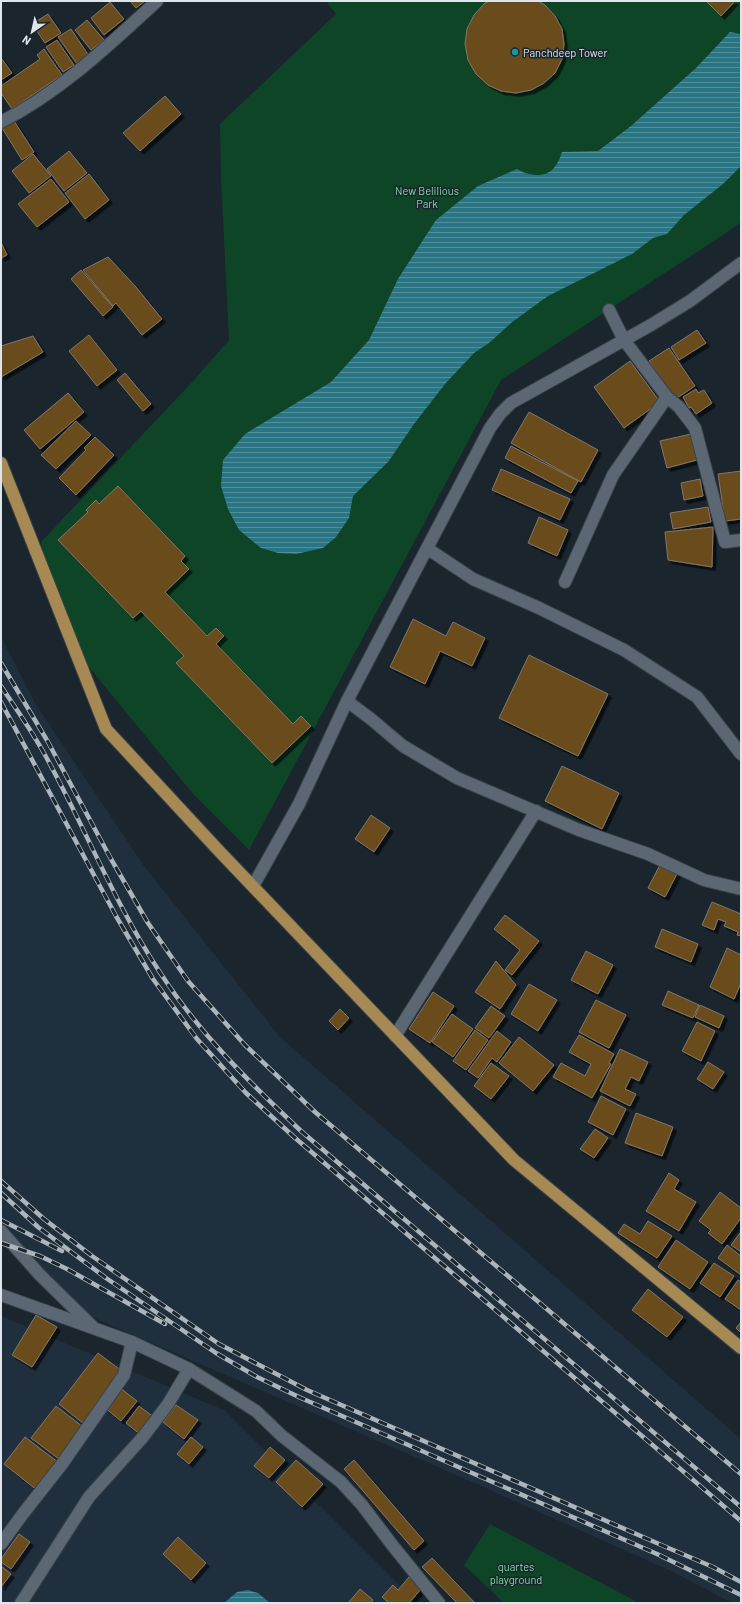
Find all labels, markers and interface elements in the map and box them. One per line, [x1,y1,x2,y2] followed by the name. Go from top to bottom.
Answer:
[12,12,52,52] north arrow
[19,33,33,48] text: N
[523,46,607,59] place label: Panchdeep Tower
[510,47,520,57] marker: Panchdeep Tower
[395,184,459,210] park label: New Belilious Park
[490,1560,542,1586] park label: quartes playground

